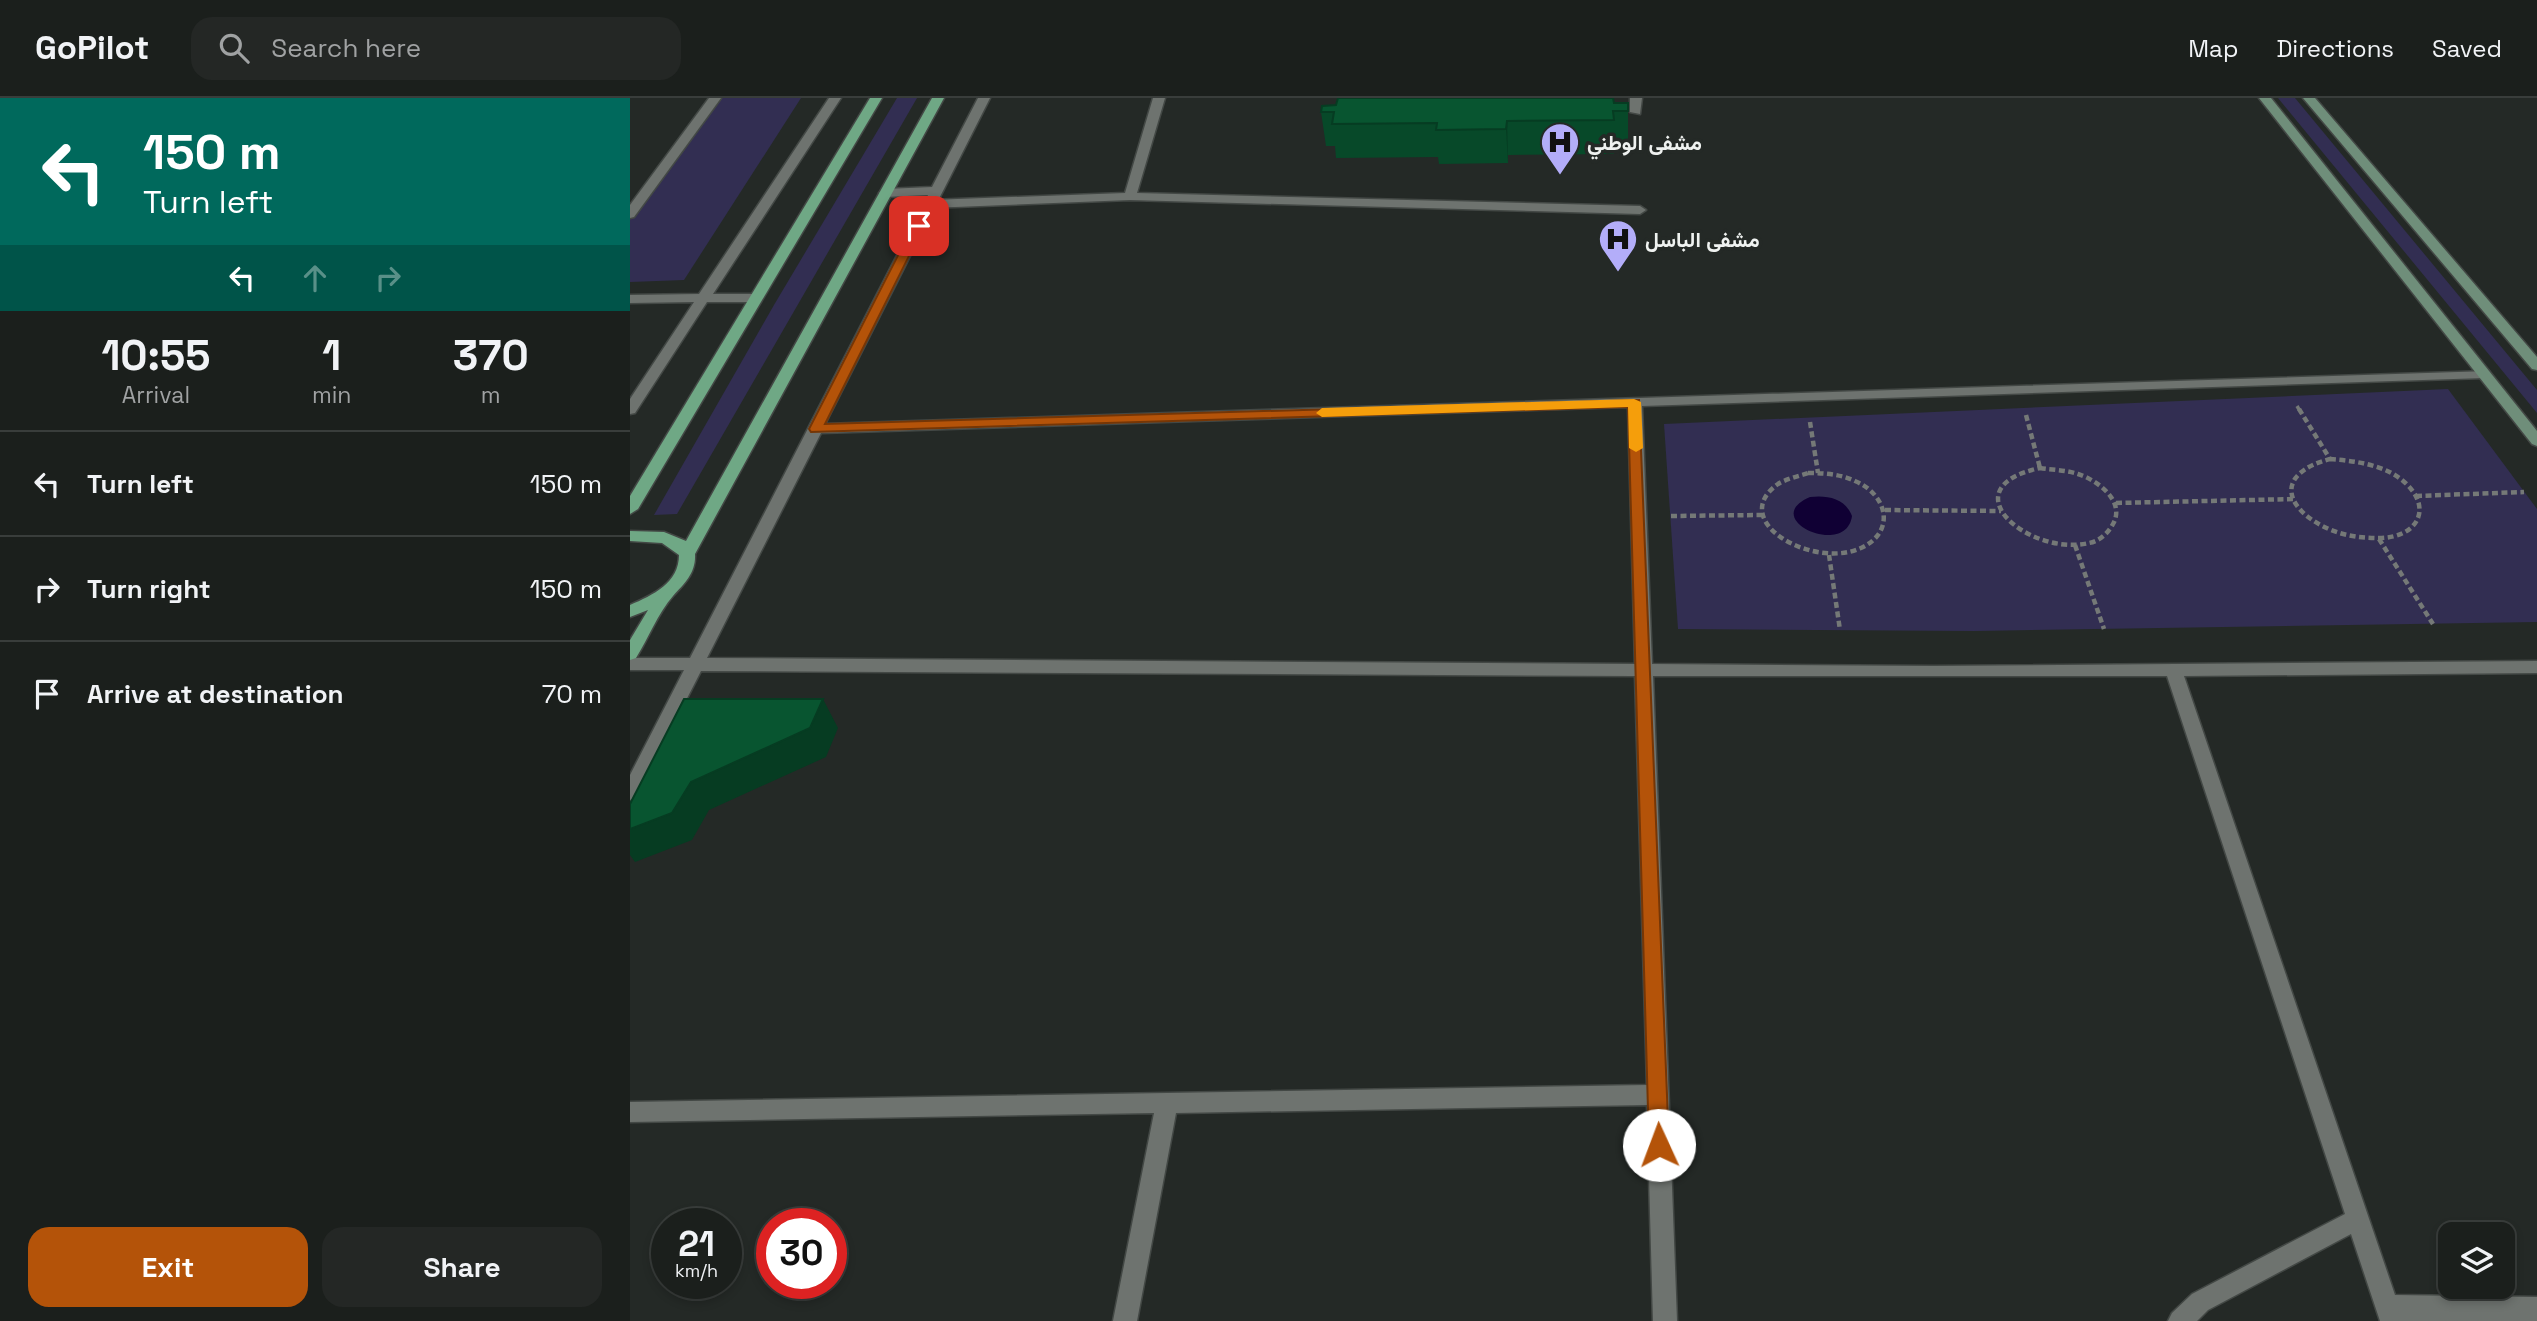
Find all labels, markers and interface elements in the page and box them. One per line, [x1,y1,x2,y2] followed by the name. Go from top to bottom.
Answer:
[191,17,681,80] search box
[35,27,149,69] text: GoPilot
[215,29,253,67] icon: search
[271,31,421,65] text: Search here
[2188,33,2238,64] text: Map
[2276,33,2394,64] text: Directions
[2432,33,2502,64] text: Saved
[143,121,281,183] text: 150 m
[1539,121,1581,176] hospital icon: مشفى الوطني
[28,126,119,217] icon: left
[1587,129,1702,160] place label: مشفى الوطني
[143,182,273,222] text: Turn left
[889,196,949,256] pin
[900,207,938,245] icon: arrive
[1597,218,1639,273] hospital icon: مشفى الباسل
[1645,226,1760,253] place label: مشفى الباسل
[223,259,261,297] icon: left
[296,259,334,297] icon: ahead
[369,259,407,297] icon: right
[101,329,211,382] text: 10:55
[322,329,341,382] text: 1
[453,329,529,382] text: 370
[122,380,190,410] text: Arrival
[312,380,351,410] text: min
[481,380,501,410] text: m
[28,465,66,503] icon: left
[87,467,194,501] text: Turn left
[530,467,602,501] text: 150 m
[28,570,66,608] icon: right
[87,572,211,606] text: Turn right
[530,572,602,606] text: 150 m
[28,675,66,713] icon: arrive
[87,677,344,711] text: Arrive at destination
[542,677,602,711] text: 70 m
[1622,1108,1696,1182] position arrow
[756,1208,847,1299] speed limit sign: 30
[678,1222,715,1266] text: 21
[2438,1222,2515,1299] map controls
[2438,1222,2515,1299] button: layers
[28,1227,308,1307] button: Exit
[322,1227,602,1307] button: Share
[675,1259,718,1282] text: km/h

